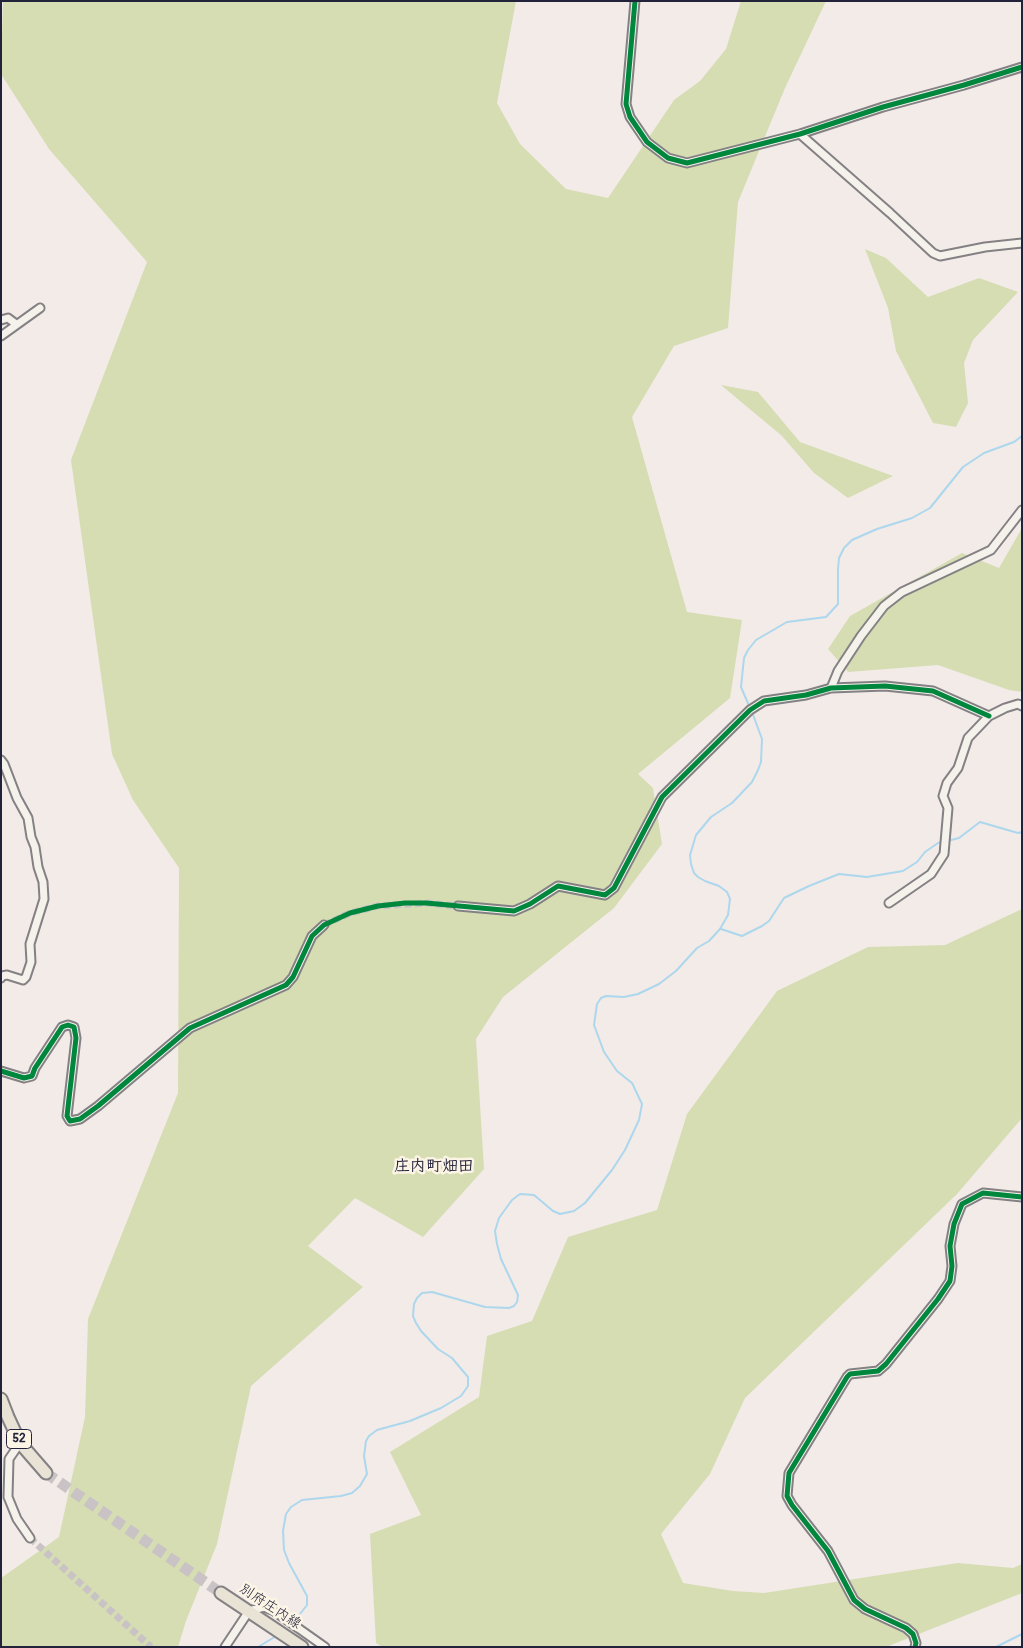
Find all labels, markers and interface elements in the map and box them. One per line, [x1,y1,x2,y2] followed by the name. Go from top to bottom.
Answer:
[394,1157,474,1177] district label: 庄内町畑田
[6,1430,32,1448] road number: 52
[236,1581,304,1633] street label: 別府庄内線

